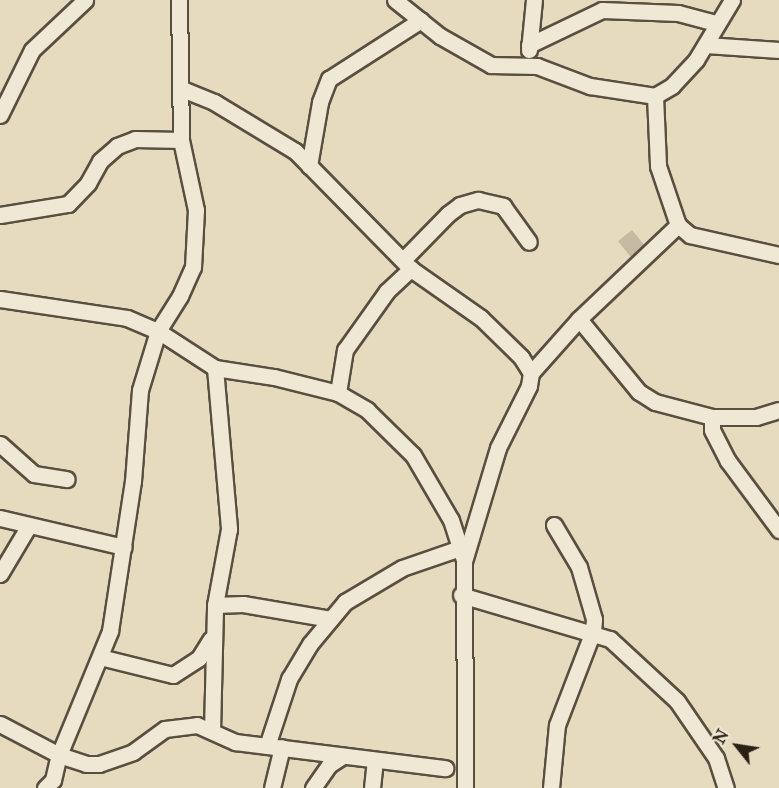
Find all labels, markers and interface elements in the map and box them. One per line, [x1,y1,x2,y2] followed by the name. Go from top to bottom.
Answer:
[707,716,767,776] north arrow
[709,726,733,747] text: N

